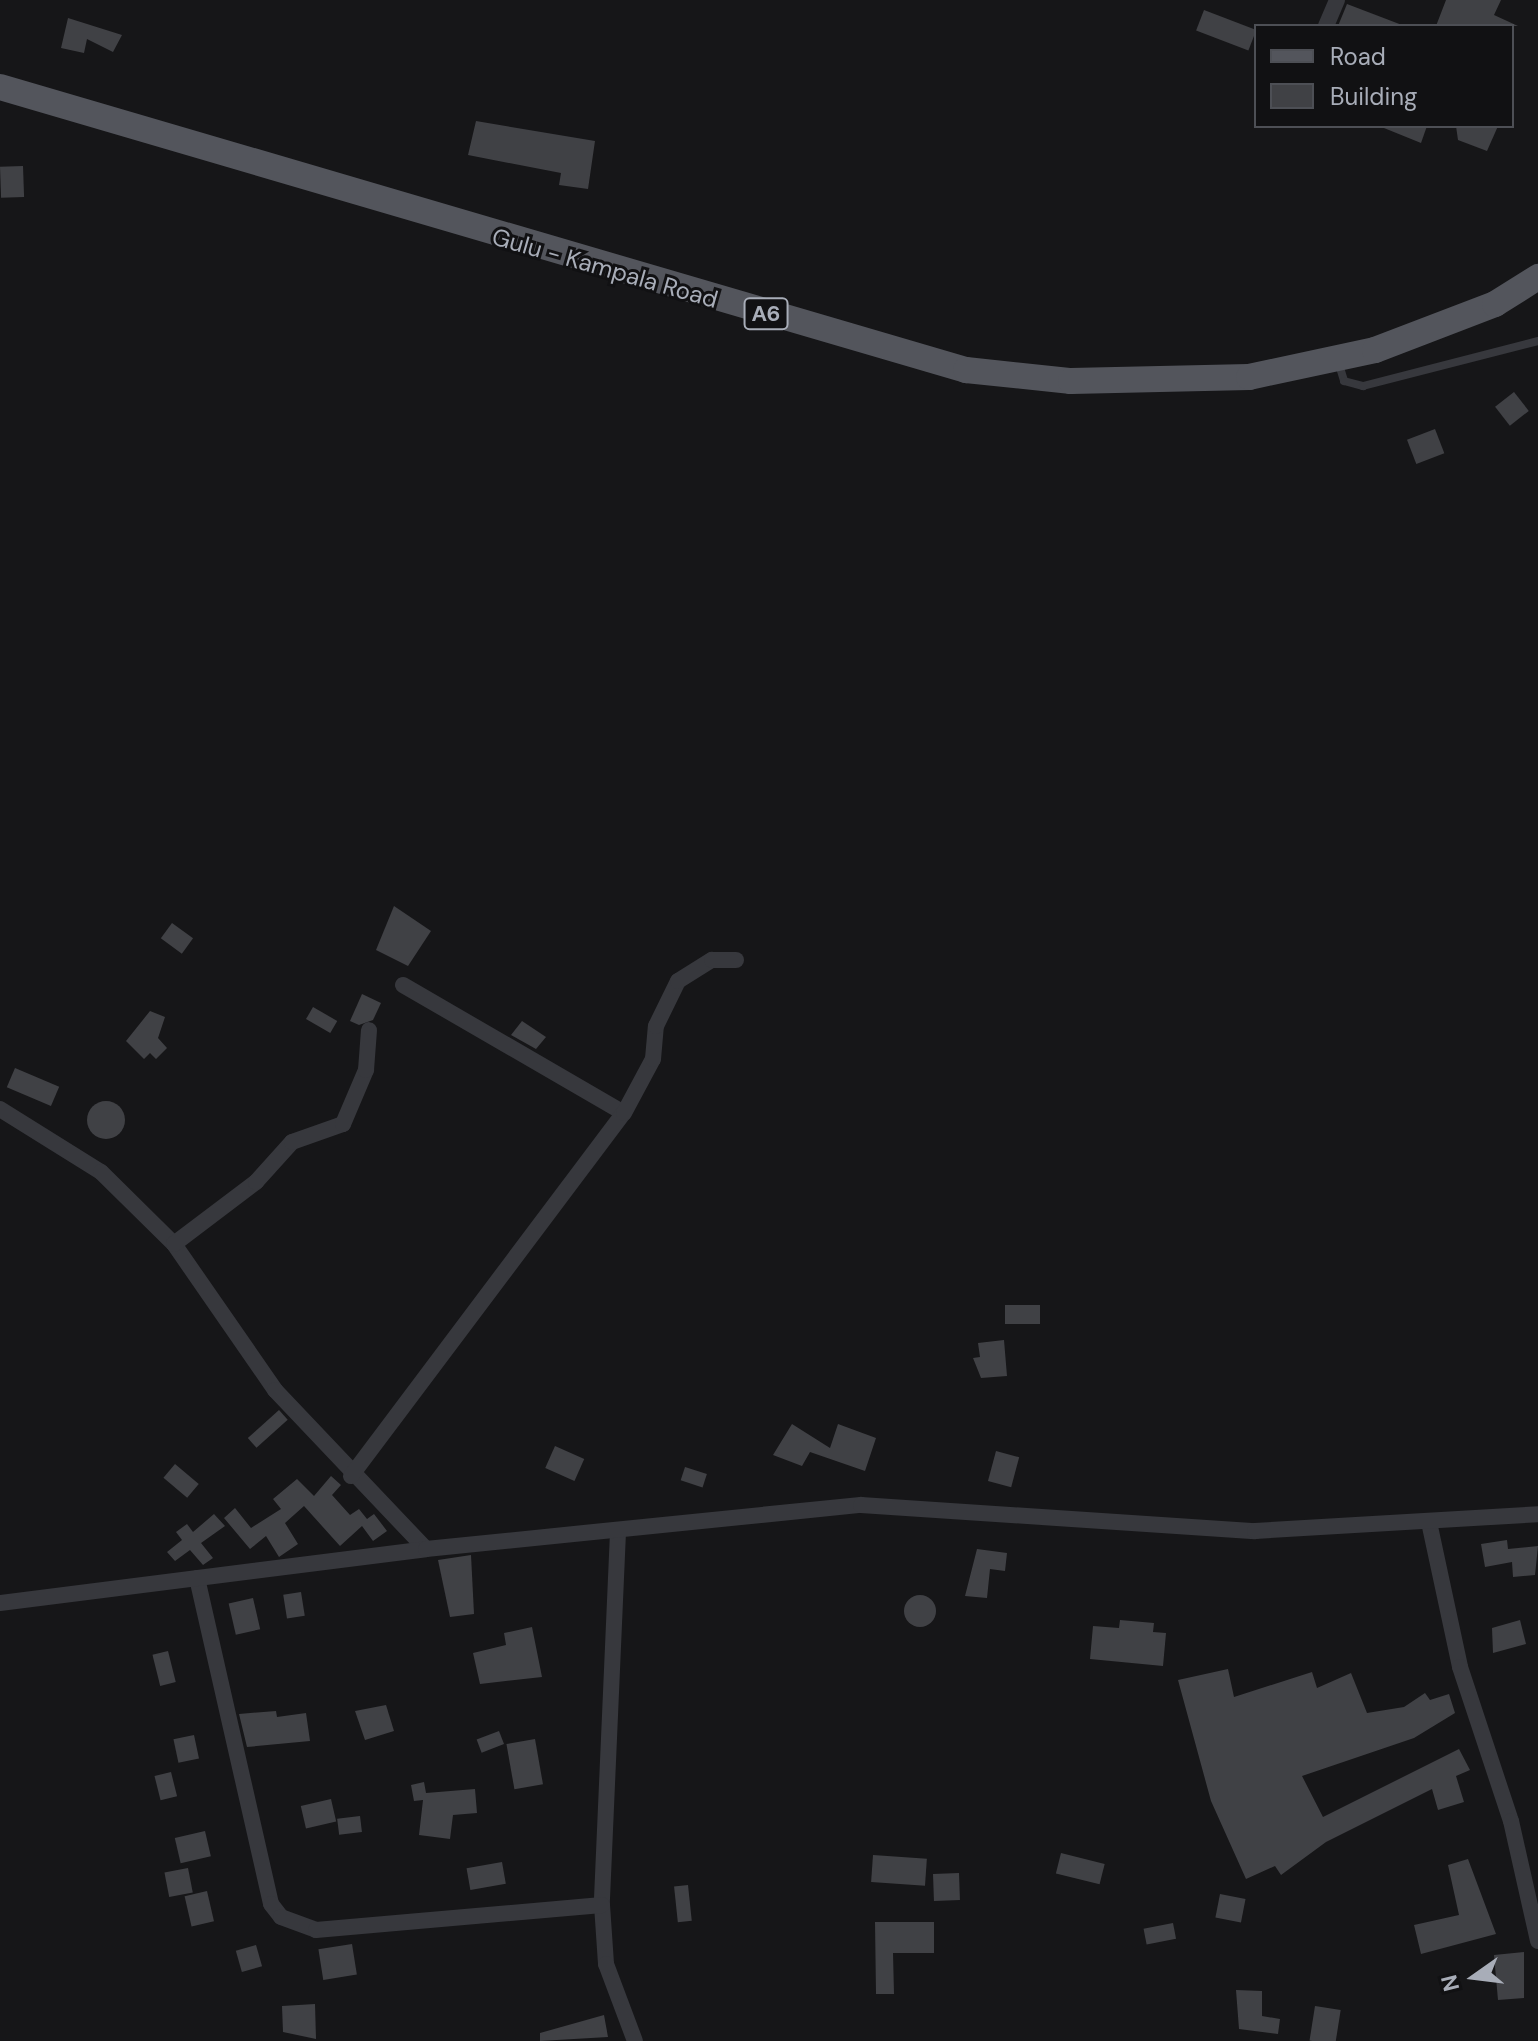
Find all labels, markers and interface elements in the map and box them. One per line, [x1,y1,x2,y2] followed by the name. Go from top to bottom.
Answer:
[1254,24,1514,128] legend
[1330,41,1386,72] text: Road
[1330,81,1417,112] text: Building
[489,222,721,314] street label: Gulu - Kampala Road
[742,296,790,332] road number: A6
[1434,1937,1514,2017] north arrow
[1434,1972,1466,1994] text: N

